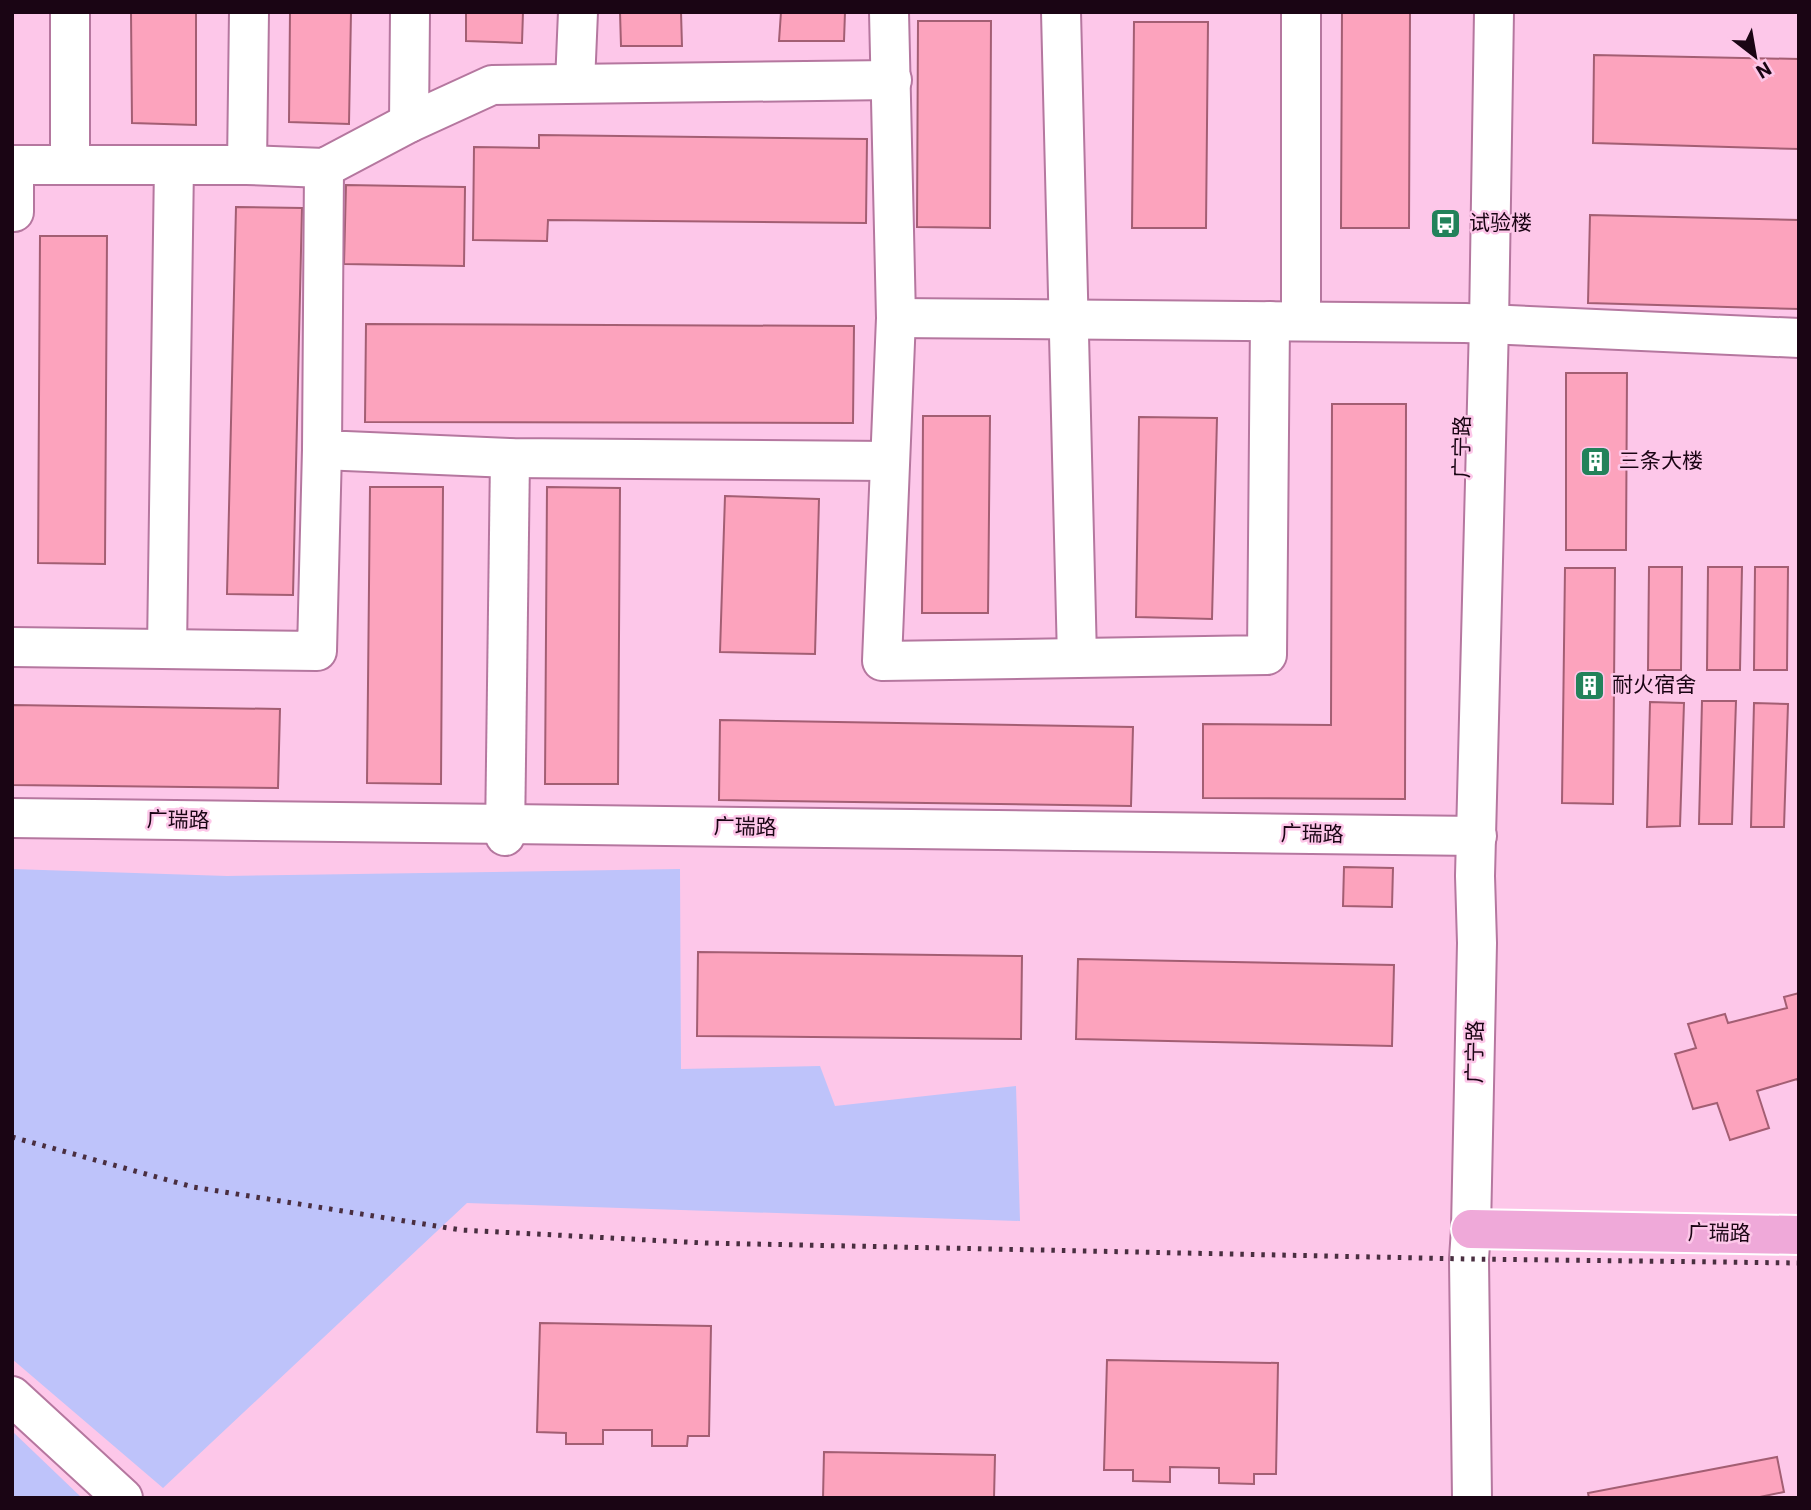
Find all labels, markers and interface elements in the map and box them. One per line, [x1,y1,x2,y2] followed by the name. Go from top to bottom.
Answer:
[1720,21,1790,91] north arrow
[1752,57,1775,83] text: N
[1429,206,1463,240] bus stop icon: 试验楼
[1469,211,1532,235] place label: 试验楼
[1449,415,1475,479] street label: 广宁路
[1579,444,1613,478] building icon: 三条大楼
[1619,449,1703,473] place label: 三条大楼
[1572,668,1606,702] building icon: 耐火宿舍
[1612,673,1696,697] place label: 耐火宿舍
[146,807,210,833] street label: 广瑞路
[713,814,777,840] street label: 广瑞路
[1280,821,1344,847] street label: 广瑞路
[1462,1020,1488,1084] street label: 广宁路
[1687,1220,1751,1246] street label: 广瑞路

